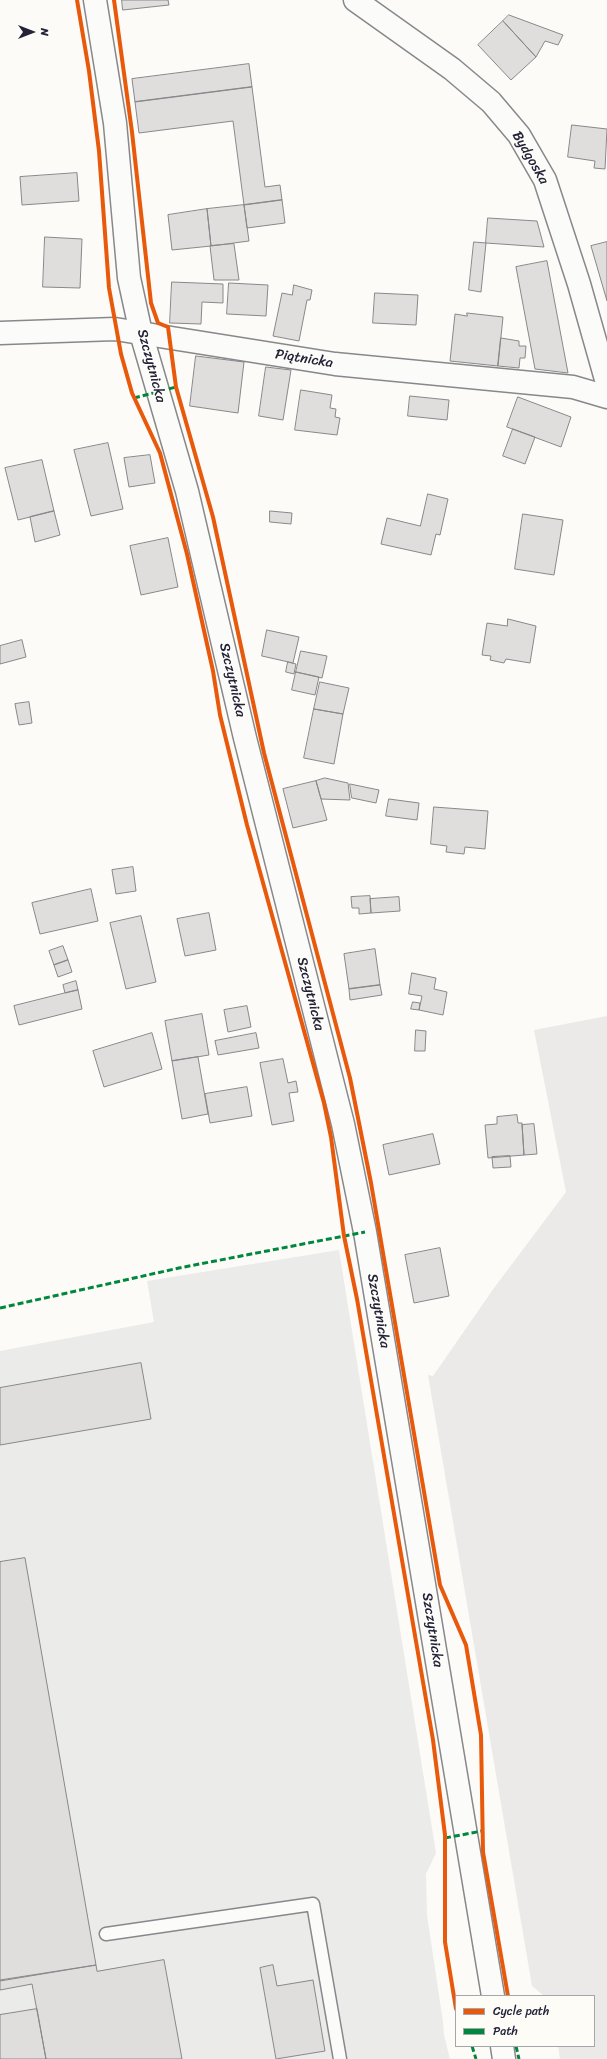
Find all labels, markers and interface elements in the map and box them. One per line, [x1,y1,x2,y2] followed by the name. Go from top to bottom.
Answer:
[12,12,52,52] north arrow
[35,28,54,36] text: N
[508,128,552,188] street label: Bydgoska
[133,327,169,405] street label: Szczytnicka
[274,346,334,372] street label: Piątnicka
[215,641,249,719] street label: Szczytnicka
[293,955,327,1033] street label: Szczytnicka
[363,1272,393,1350] street label: Szczytnicka
[418,1591,446,1669] street label: Szczytnicka
[455,1995,595,2047] legend
[493,2000,549,2022] text: Cycle path
[493,2020,518,2042] text: Path

